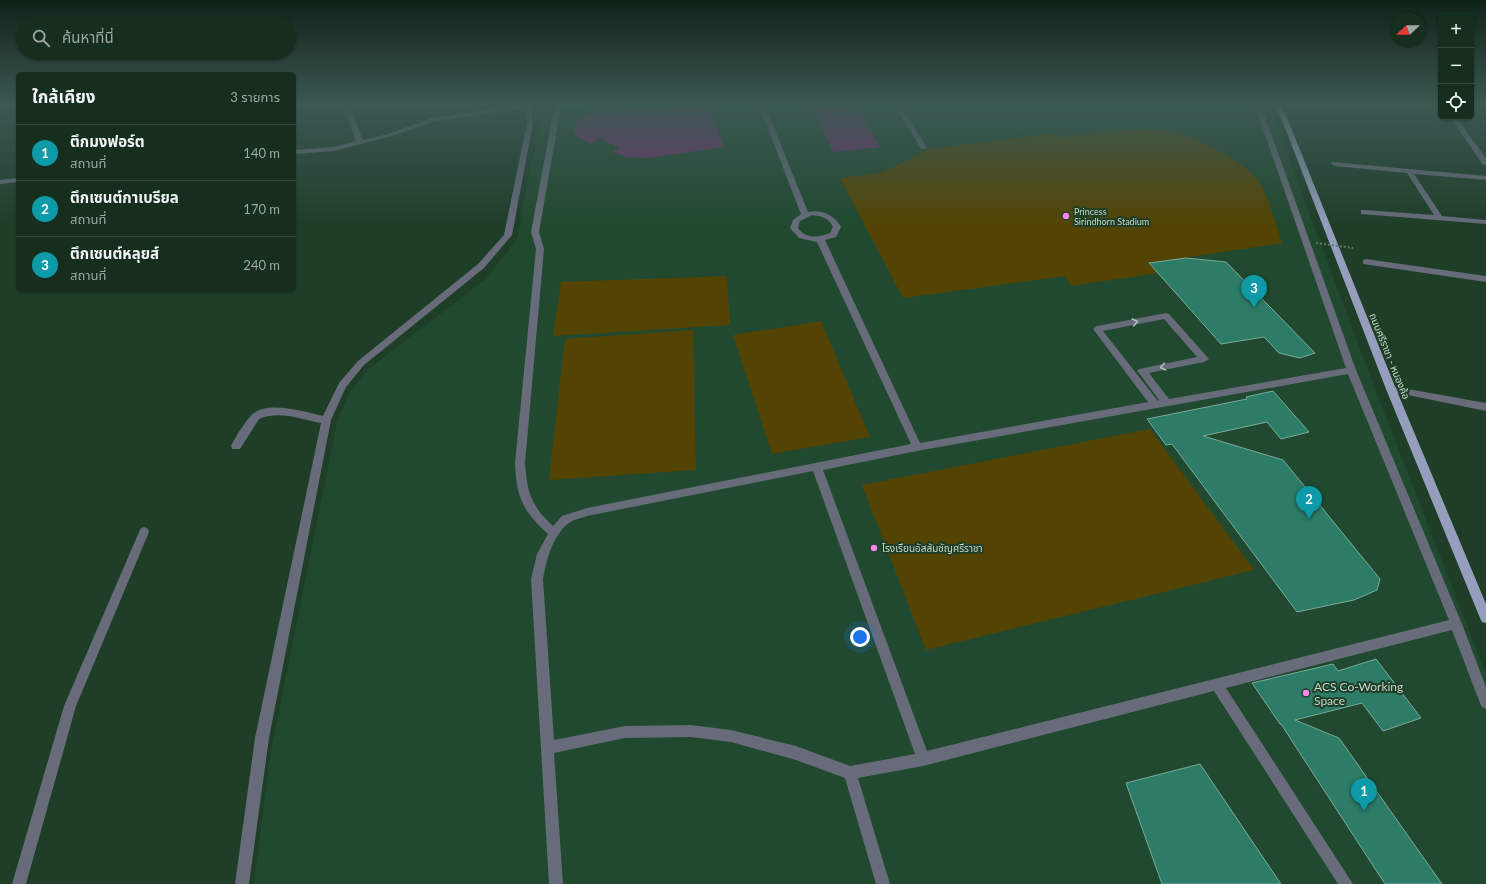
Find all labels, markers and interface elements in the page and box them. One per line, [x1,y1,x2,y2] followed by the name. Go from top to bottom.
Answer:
[1390,12,1426,48] north arrow
[1438,12,1474,120] map controls
[1438,12,1474,48] button: +
[16,16,296,60] search box
[30,27,52,49] icon: search
[62,28,114,46] text: ค้นหาที่นี่
[1438,48,1474,84] button: −
[1438,84,1474,120] button: locate
[32,86,95,107] text: ใกล้เคียง
[230,89,280,105] text: 3 รายการ
[70,132,145,150] text: ตึกมงฟอร์ต
[41,145,49,161] text: 1
[243,145,280,161] text: 140 m
[70,155,106,171] text: สถานที่
[70,188,179,206] text: ตึกเซนต์กาเบรียล
[41,201,49,217] text: 2
[243,201,280,217] text: 170 m
[1074,206,1149,227] place label: Princess Sirindhorn Stadium
[70,211,106,227] text: สถานที่
[1061,211,1071,221] marker: Princess Sirindhorn Stadium
[70,244,159,262] text: ตึกเซนต์หลุยส์
[41,257,49,273] text: 3
[243,257,280,273] text: 240 m
[70,267,106,283] text: สถานที่
[1241,275,1267,308] pin: 3
[1367,311,1413,401] street label: ถนนศรีราชา - หนองค้อ
[1132,318,1138,327] one-way arrow
[1160,363,1166,371] one-way arrow
[1296,486,1322,519] pin: 2
[882,542,983,554] place label: โรงเรียนอัสสัมชัญศรีราชา
[869,543,879,553] marker: โรงเรียนอัสสัมชัญศรีราชา
[850,627,870,647] your location
[1314,679,1403,708] place label: ACS Co-Working Space
[1301,688,1311,698] marker: ACS Co-Working Space
[1351,778,1377,811] pin: 1

